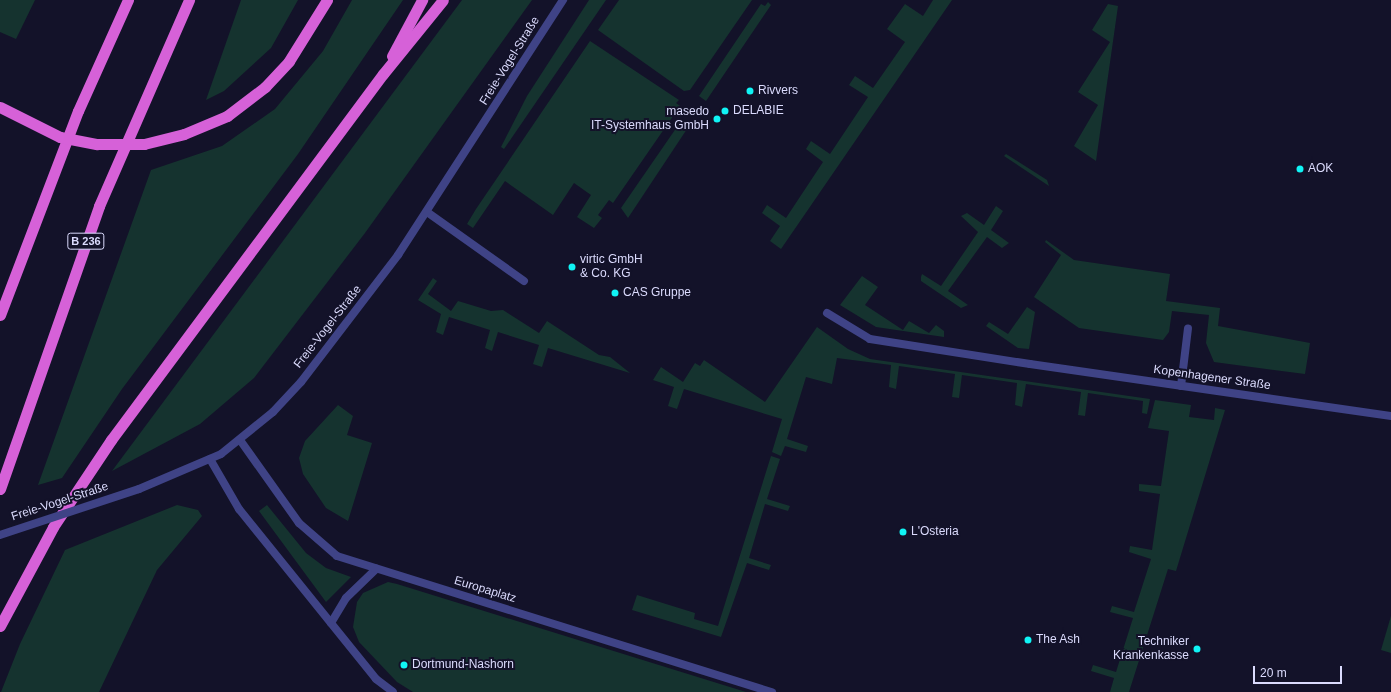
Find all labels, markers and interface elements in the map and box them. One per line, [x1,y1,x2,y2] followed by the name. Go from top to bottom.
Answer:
[477,14,543,108] street label: Freie-Vogel-Straße
[758,84,798,98] place label: Rivvers
[745,86,755,96] marker: Rivvers
[733,104,784,118] place label: DELABIE
[591,105,709,133] place label: masedo IT-Systemhaus GmbH
[720,106,730,116] marker: DELABIE
[712,114,722,124] marker: masedo IT-Systemhaus GmbH
[1308,162,1333,176] place label: AOK
[1295,164,1305,174] marker: AOK
[67,232,105,250] road number: B 236
[580,253,643,281] place label: virtic GmbH & Co. KG
[567,262,577,272] marker: virtic GmbH & Co. KG
[291,283,365,371] street label: Freie-Vogel-Straße
[623,286,691,300] place label: CAS Gruppe
[610,288,620,298] marker: CAS Gruppe
[1153,363,1271,393] street label: Kopenhagener Straße
[10,479,110,525] street label: Freie-Vogel-Straße
[911,525,959,539] place label: L'Osteria
[898,527,908,537] marker: L'Osteria
[452,574,518,606] street label: Europaplatz
[1036,633,1081,647] place label: The Ash
[1023,635,1033,645] marker: The Ash
[1113,635,1189,663] place label: Techniker Krankenkasse
[1192,644,1202,654] marker: Techniker Krankenkasse
[412,658,514,672] place label: Dortmund-Nashorn
[1255,658,1344,684] scale bar
[399,660,409,670] marker: Dortmund-Nashorn
[1260,666,1287,680] text: 20 m

